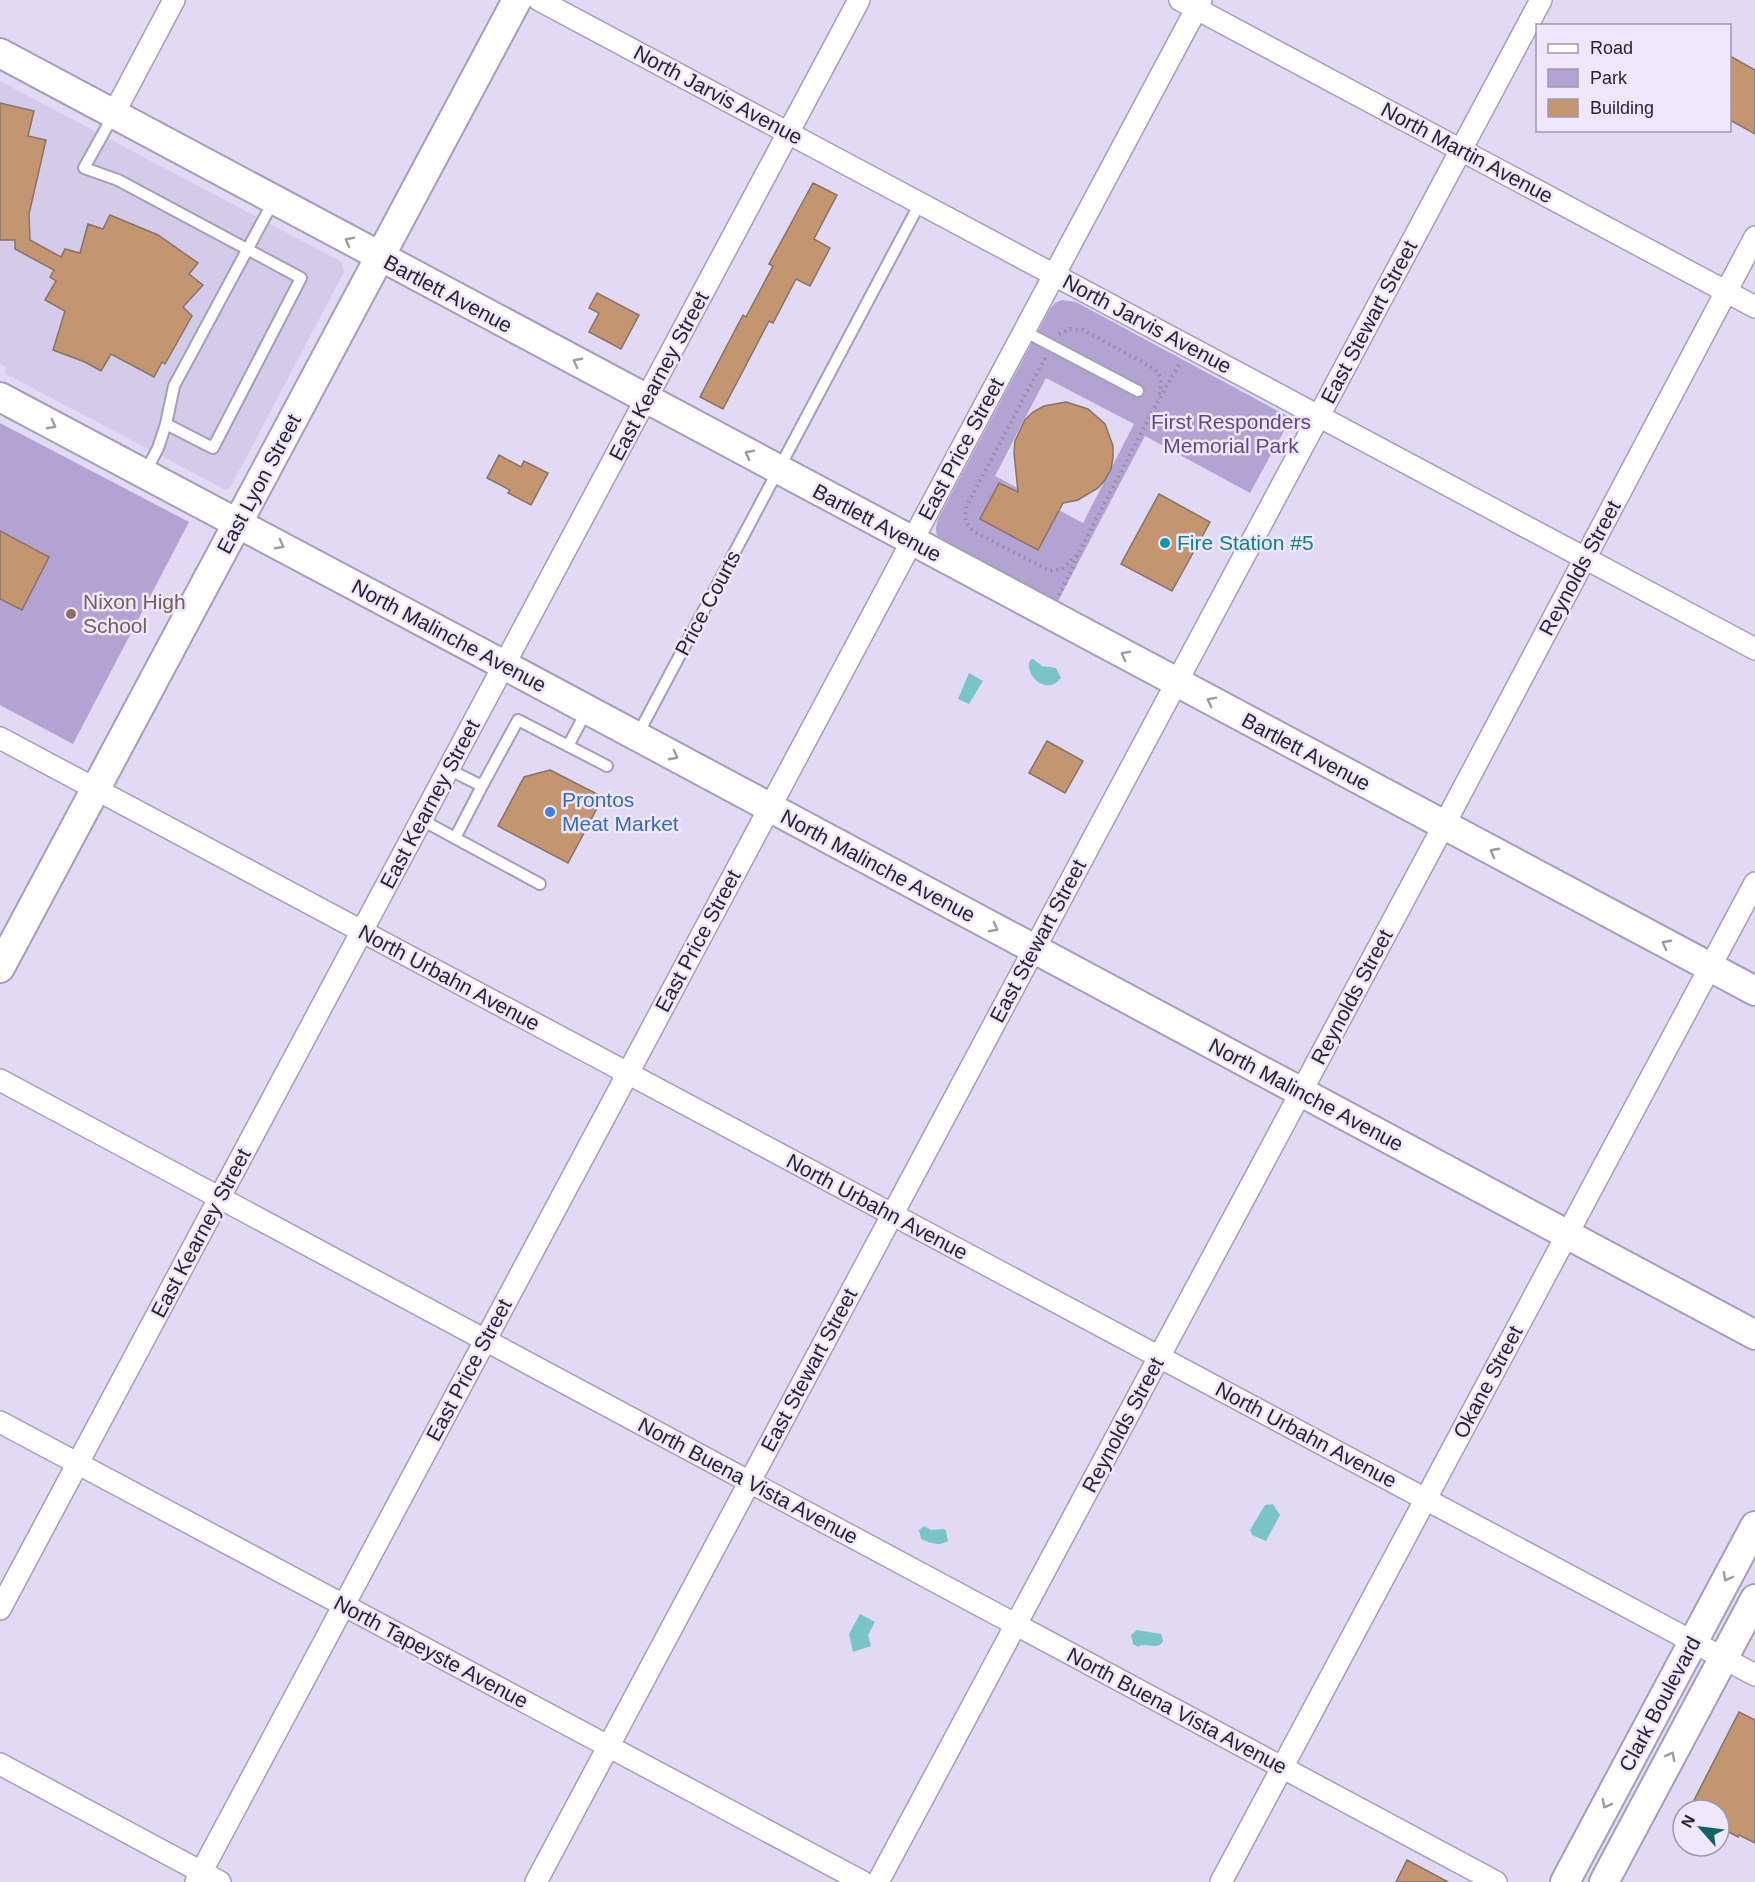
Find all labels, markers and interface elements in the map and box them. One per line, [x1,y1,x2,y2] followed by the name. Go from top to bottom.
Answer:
[1536,24,1731,132] legend
[1590,38,1633,58] text: Road
[630,40,806,149] street label: North Jarvis Avenue
[1590,68,1628,88] text: Park
[1377,98,1557,208] street label: North Martin Avenue
[1590,98,1654,118] text: Building
[1316,236,1421,407] street label: East Stewart Street
[345,237,355,248] one-way arrow
[380,250,516,337] street label: Bartlett Avenue
[1059,269,1235,378] street label: North Jarvis Avenue
[604,287,713,464] street label: East Kearney Street
[573,358,583,369] one-way arrow
[913,374,1008,524] street label: East Price Street
[212,410,305,557] street label: East Lyon Street
[1151,410,1311,457] park label: First Responders Memorial Park
[45,418,56,429] one-way arrow
[745,450,755,461] one-way arrow
[809,479,945,566] street label: Bartlett Avenue
[1534,496,1625,639] street label: Reynolds Street
[1177,531,1314,554] place label: Fire Station #5
[1158,536,1172,550] marker: Fire Station #5
[273,538,284,550] one-way arrow
[670,546,745,659] street label: Price Courts
[348,575,550,697] street label: North Malinche Avenue
[83,590,186,637] place label: Nixon High School
[64,607,78,621] marker: Nixon High School
[1120,651,1131,662] one-way arrow
[1207,697,1217,708] one-way arrow
[1238,708,1374,795] street label: Bartlett Avenue
[375,715,484,892] street label: East Kearney Street
[668,749,678,760] one-way arrow
[562,788,679,835] place label: Prontos Meat Market
[543,805,557,819] marker: Prontos Meat Market
[777,805,979,927] street label: North Malinche Avenue
[1490,848,1501,859] one-way arrow
[985,855,1090,1026] street label: East Stewart Street
[650,866,745,1016] street label: East Price Street
[355,920,544,1035] street label: North Urbahn Avenue
[988,921,998,932] one-way arrow
[1306,925,1397,1068] street label: Reynolds Street
[1662,940,1673,951] one-way arrow
[1205,1034,1407,1156] street label: North Malinche Avenue
[146,1144,255,1321] street label: East Kearney Street
[783,1149,972,1264] street label: North Urbahn Avenue
[756,1284,861,1455] street label: East Stewart Street
[421,1295,516,1445] street label: East Price Street
[1448,1322,1527,1442] street label: Okane Street
[1077,1353,1168,1496] street label: Reynolds Street
[1212,1377,1401,1492] street label: North Urbahn Avenue
[634,1413,862,1548] street label: North Buena Vista Avenue
[1723,1571,1734,1581] one-way arrow
[330,1591,532,1713] street label: North Tapeyste Avenue
[1614,1632,1705,1775] street label: Clark Boulevard
[1063,1643,1291,1778] street label: North Buena Vista Avenue
[1664,1752,1675,1763] one-way arrow
[1602,1798,1613,1809] one-way arrow
[1671,1798,1731,1858] north arrow
[1678,1812,1698,1830] text: N

